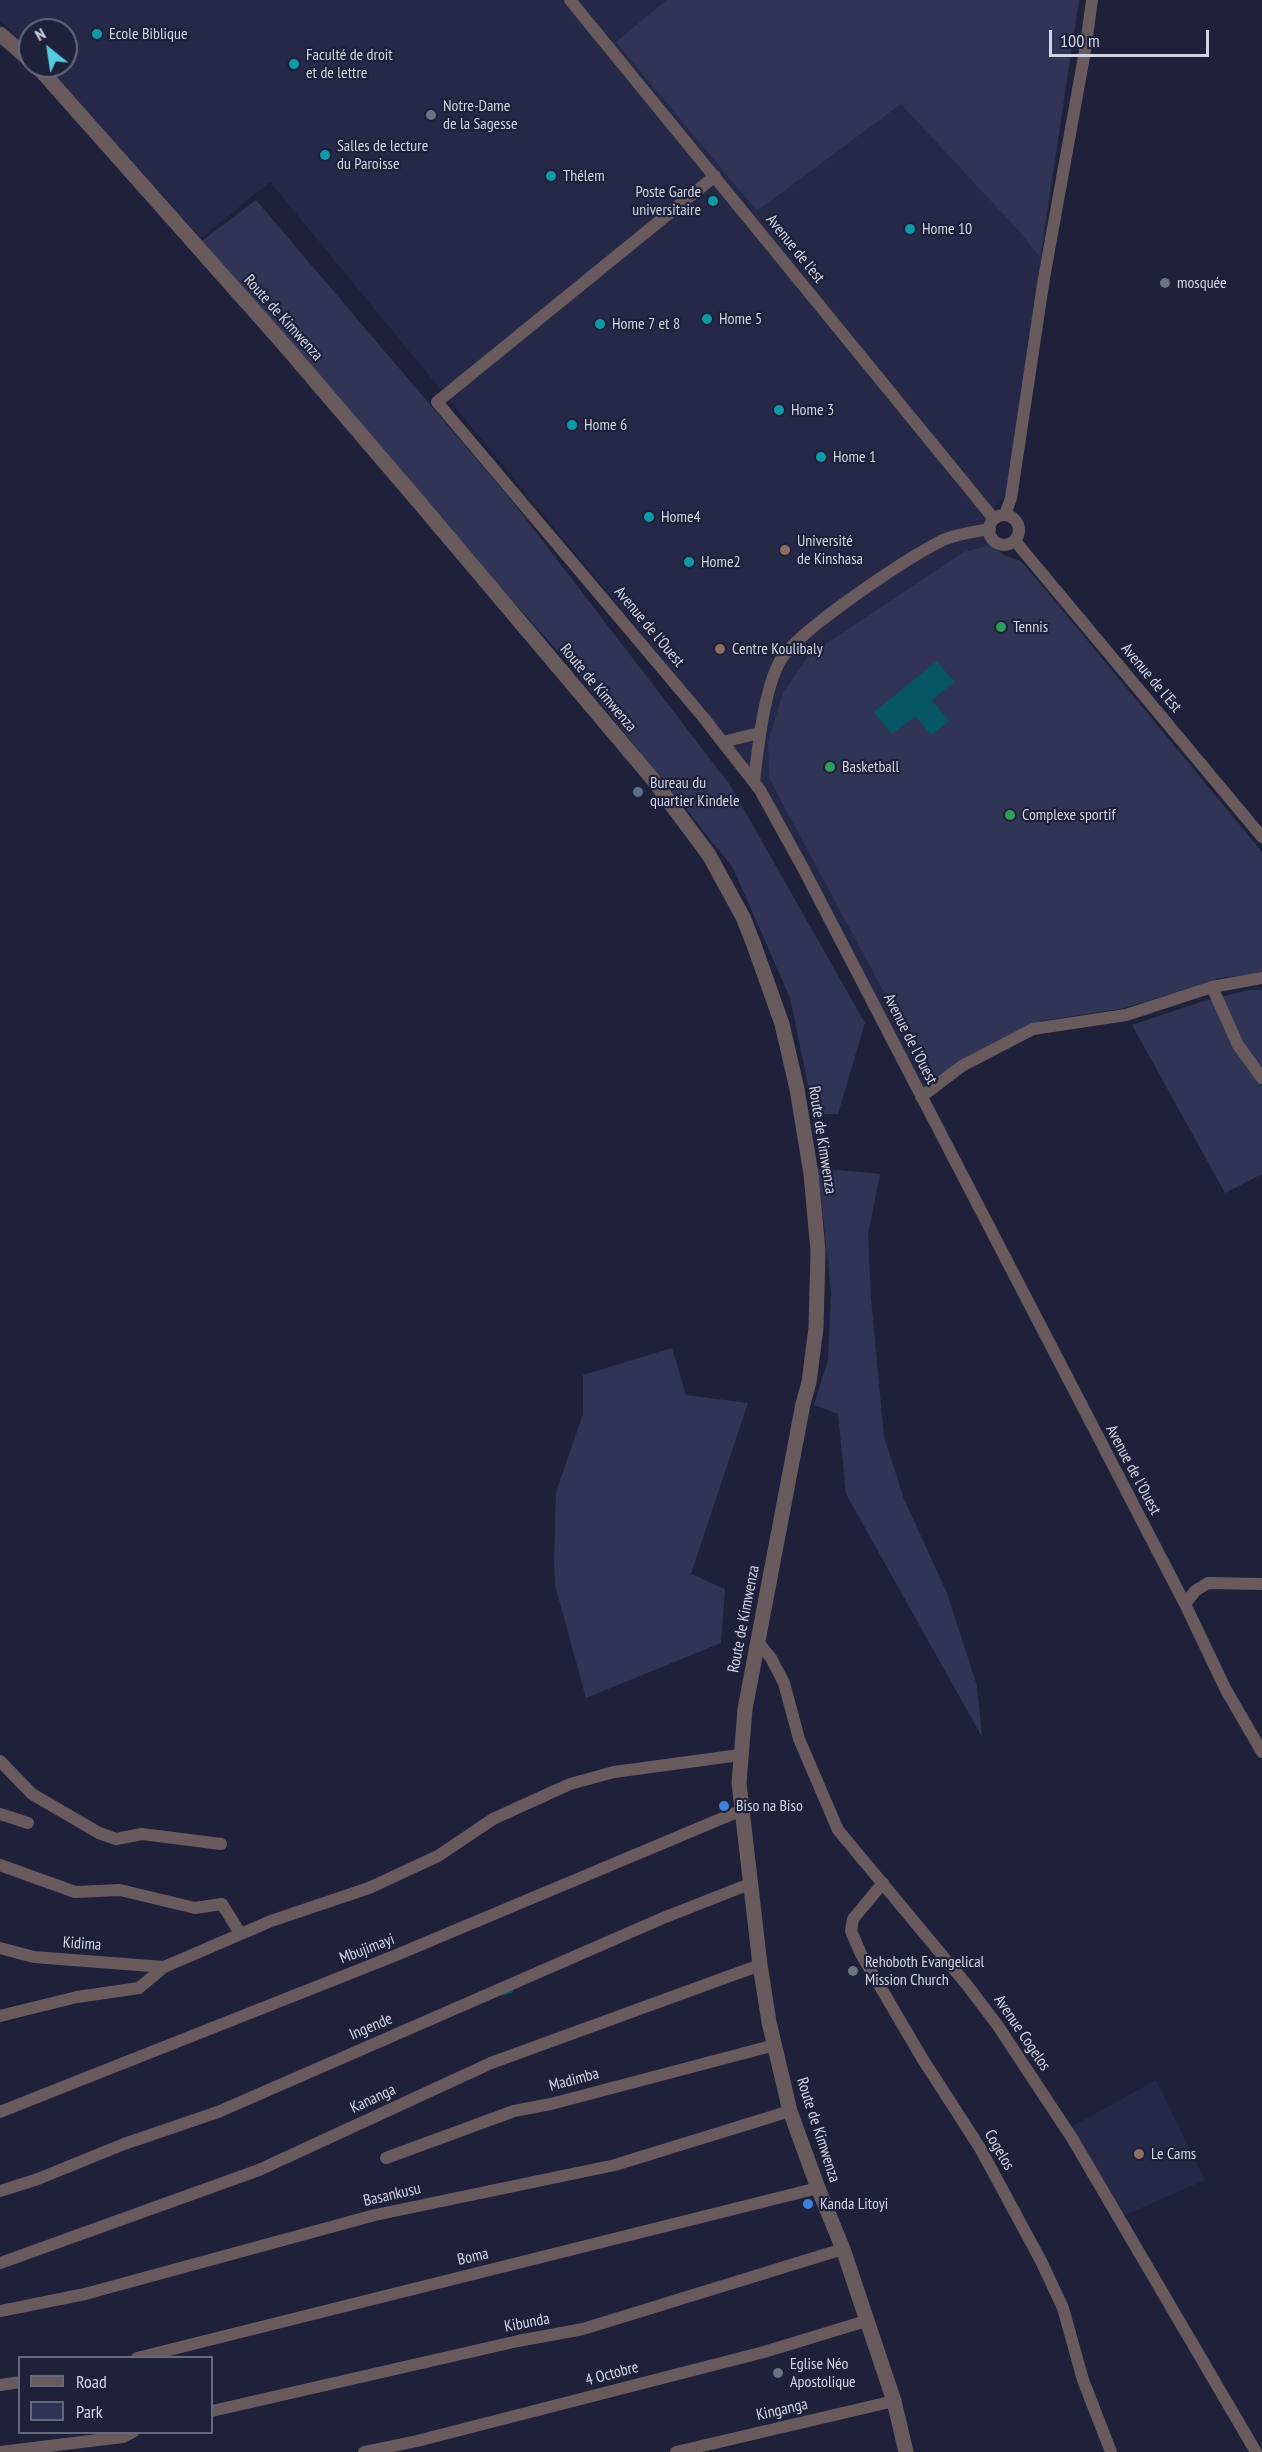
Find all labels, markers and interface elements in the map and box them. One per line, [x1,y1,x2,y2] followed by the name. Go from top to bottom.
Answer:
[18,18,78,78] north arrow
[1052,18,1212,56] scale bar
[31,23,49,45] text: N
[109,24,188,44] place label: Ecole Biblique
[90,27,104,41] marker: Ecole Biblique
[1060,29,1100,52] text: 100 m
[306,45,393,83] place label: Faculté de droit et de lettre
[287,57,301,71] marker: Faculté de droit et de lettre
[443,96,518,134] place label: Notre-Dame de la Sagesse
[424,108,438,122] marker: Notre-Dame de la Sagesse
[337,136,428,174] place label: Salles de lecture du Paroisse
[318,148,332,162] marker: Salles de lecture du Paroisse
[563,166,605,186] place label: Thélem
[544,169,558,183] marker: Thélem
[632,182,701,220] place label: Poste Garde universitaire
[706,194,720,208] marker: Poste Garde universitaire
[762,211,828,287] street label: Avenue de l'est
[922,219,972,239] place label: Home 10
[903,222,917,236] marker: Home 10
[239,271,327,365] street label: Route de Kimwenza
[1177,273,1227,293] place label: mosquée
[1158,276,1172,290] marker: mosquée
[719,309,762,329] place label: Home 5
[700,312,714,326] marker: Home 5
[612,314,680,334] place label: Home 7 et 8
[593,317,607,331] marker: Home 7 et 8
[791,400,834,420] place label: Home 3
[772,403,786,417] marker: Home 3
[584,415,627,435] place label: Home 6
[565,418,579,432] marker: Home 6
[833,447,876,467] place label: Home 1
[814,450,828,464] marker: Home 1
[661,507,701,527] place label: Home4
[642,510,656,524] marker: Home4
[797,531,863,569] place label: Université de Kinshasa
[778,543,792,557] marker: Université de Kinshasa
[701,552,741,572] place label: Home2
[682,555,696,569] marker: Home2
[610,583,688,671] street label: Avenue de l'Ouest
[1013,617,1048,637] place label: Tennis
[994,620,1008,634] marker: Tennis
[732,639,823,659] place label: Centre Koulibaly
[556,640,640,736] street label: Route de Kimwenza
[1117,640,1185,716] street label: Avenue de l'Est
[713,642,727,656] marker: Centre Koulibaly
[842,757,899,777] place label: Basketball
[823,760,837,774] marker: Basketball
[650,773,740,811] place label: Bureau du quartier Kindele
[631,785,645,799] marker: Bureau du quartier Kindele
[1022,805,1116,825] place label: Complexe sportif
[1003,808,1017,822] marker: Complexe sportif
[879,991,941,1087] street label: Avenue de l'Ouest
[804,1085,840,1195] street label: Route de Kimwenza
[1101,1422,1165,1518] street label: Avenue de l'Ouest
[724,1564,764,1674] street label: Route de Kimwenza
[736,1796,803,1816] place label: Biso na Biso
[717,1799,731,1813] marker: Biso na Biso
[337,1930,397,1968] street label: Mbujimayi
[62,1933,102,1955] street label: Kidima
[865,1952,984,1990] place label: Rehoboth Evangelical Mission Church
[846,1964,860,1978] marker: Rehoboth Evangelical Mission Church
[990,1991,1054,2075] street label: Avenue Cogelos
[347,2009,395,2045] street label: Ingende
[547,2064,601,2096] street label: Madimba
[792,2075,844,2185] street label: Route de Kimwenza
[347,2080,399,2118] street label: Kananga
[980,2126,1018,2174] street label: Cogelos
[1151,2144,1196,2164] place label: Le Cams
[1132,2147,1146,2161] marker: Le Cams
[361,2179,423,2211] street label: Basankusu
[820,2194,888,2214] place label: Kanda Litoyi
[801,2197,815,2211] marker: Kanda Litoyi
[456,2244,490,2270] street label: Boma
[503,2309,551,2337] street label: Kibunda
[790,2354,856,2392] place label: Eglise Néo Apostolique
[18,2356,213,2434] legend
[583,2358,641,2390] street label: 4 Octobre
[771,2366,785,2380] marker: Eglise Néo Apostolique
[76,2370,107,2393] text: Road
[754,2395,810,2425] street label: Kinganga
[76,2400,103,2423] text: Park

